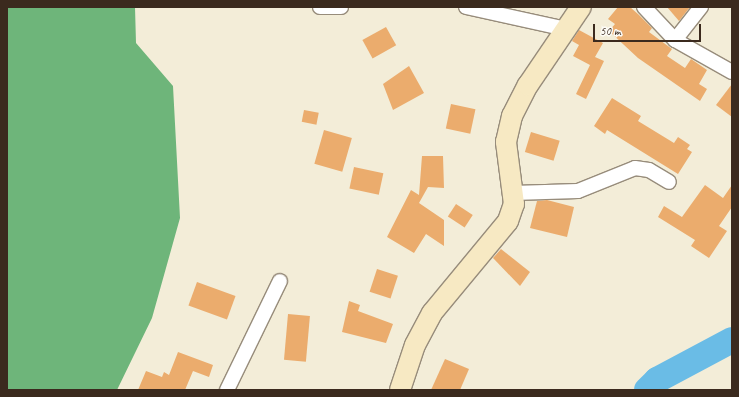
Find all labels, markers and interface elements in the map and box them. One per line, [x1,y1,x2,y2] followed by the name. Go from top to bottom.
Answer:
[595,16,703,42] scale bar
[600,23,620,39] text: 50 m

